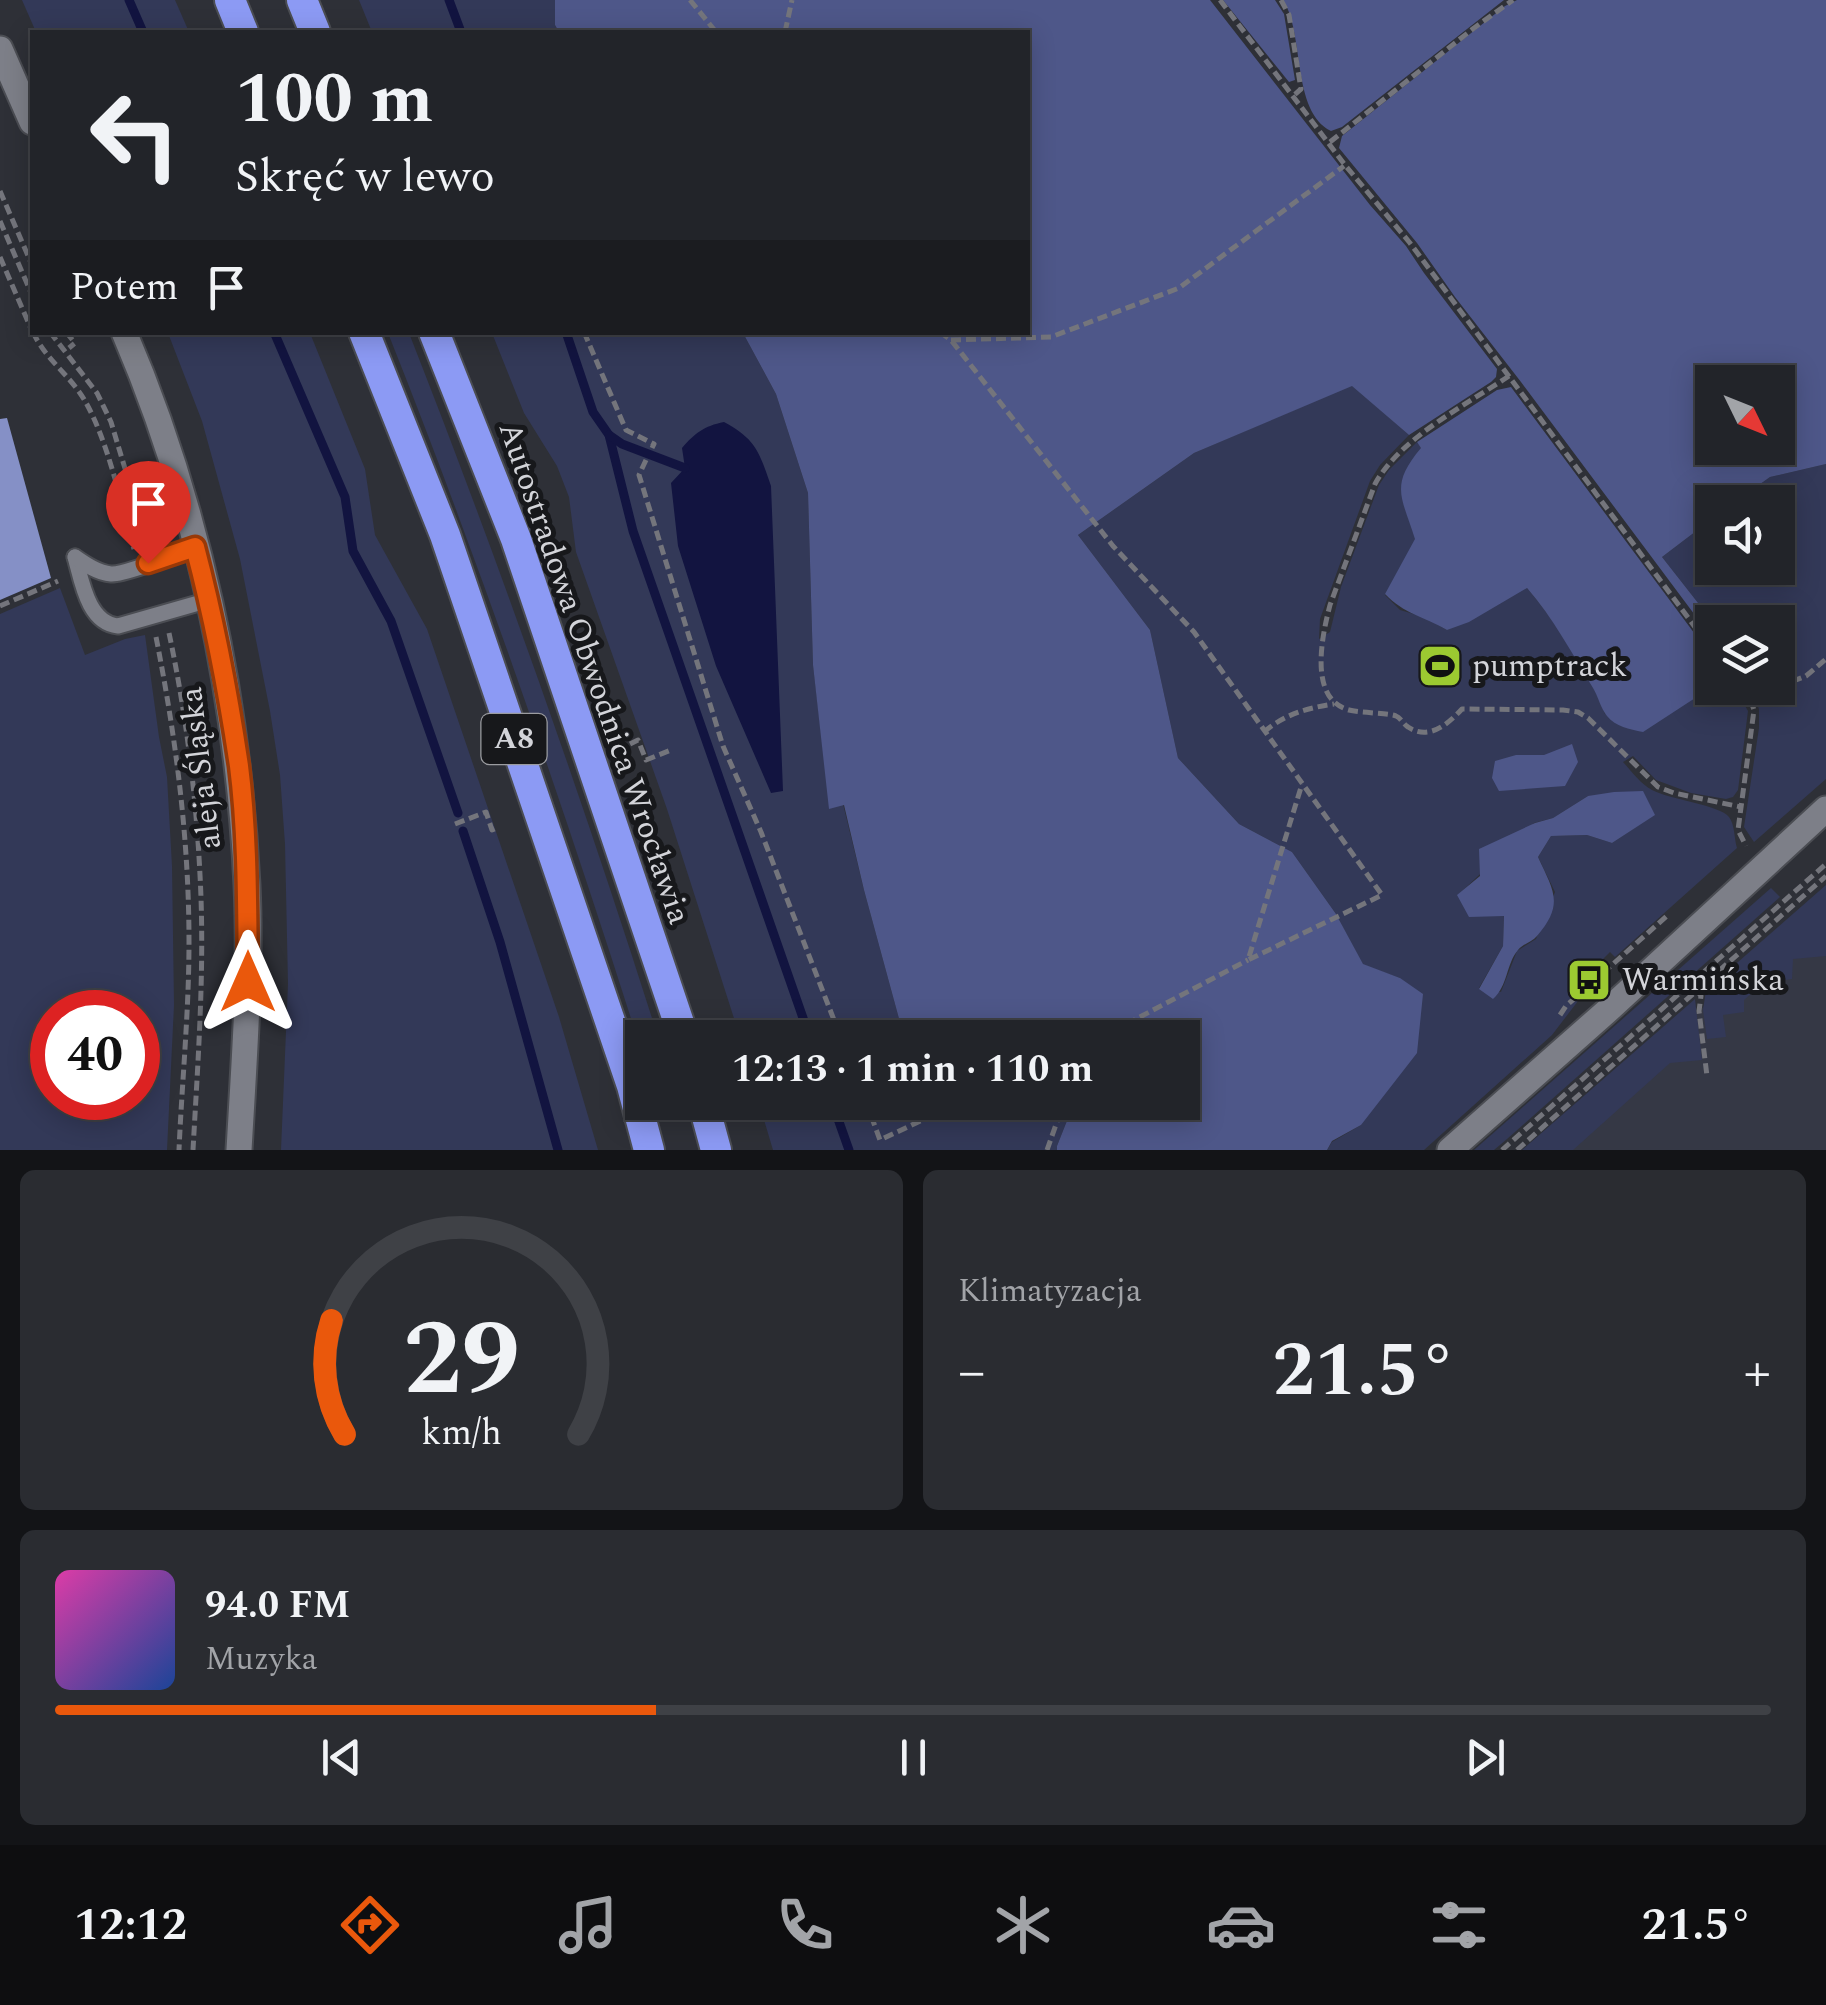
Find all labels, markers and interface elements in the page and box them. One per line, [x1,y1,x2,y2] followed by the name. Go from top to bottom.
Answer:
[235,47,433,153] text: 100 m
[70,70,200,200] icon: left
[235,143,495,212] text: Skręć w lewo
[70,259,179,317] text: Potem
[199,260,254,315] icon: arrive
[1695,365,1795,465] north arrow
[1695,365,1795,705] map controls
[485,415,703,931] street label: Autostradowa Obwodnica Wrocławia
[106,461,191,564] pin
[121,476,176,531] icon: arrive
[1695,485,1795,585] button: sound
[1695,605,1795,705] button: layers
[1472,642,1627,691] place label: pumptrack
[1417,643,1463,689] sports icon: pumptrack
[167,684,235,852] street label: aleja Śląska
[482,714,546,764] road number: A8
[196,930,300,1034] position arrow
[1622,956,1784,1005] place label: Warmińska
[1566,957,1612,1003] bus stop icon: Warmińska
[30,990,160,1120] speed limit sign: 40
[732,1041,1093,1099] text: 12:13 · 1 min · 110 m
[958,1267,1142,1316] text: Klimatyzacja
[403,1282,520,1440] text: 29
[1273,1315,1456,1429] text: 21.5°
[958,1331,986,1414] text: −
[1743,1331,1771,1414] text: +
[421,1406,502,1461] text: km/h
[205,1577,350,1635] text: 94.0 FM
[205,1635,317,1684] text: Muzyka
[314,1730,369,1785] icon: previous
[886,1730,941,1785] icon: pause
[1458,1730,1513,1785] icon: next
[335,1890,405,1960] icon: directions
[553,1890,623,1960] icon: music
[770,1890,840,1960] icon: phone
[988,1890,1058,1960] icon: climate
[1206,1890,1276,1960] icon: car
[1424,1890,1494,1960] icon: filters
[74,1891,187,1960] text: 12:12
[1642,1891,1752,1960] text: 21.5°

